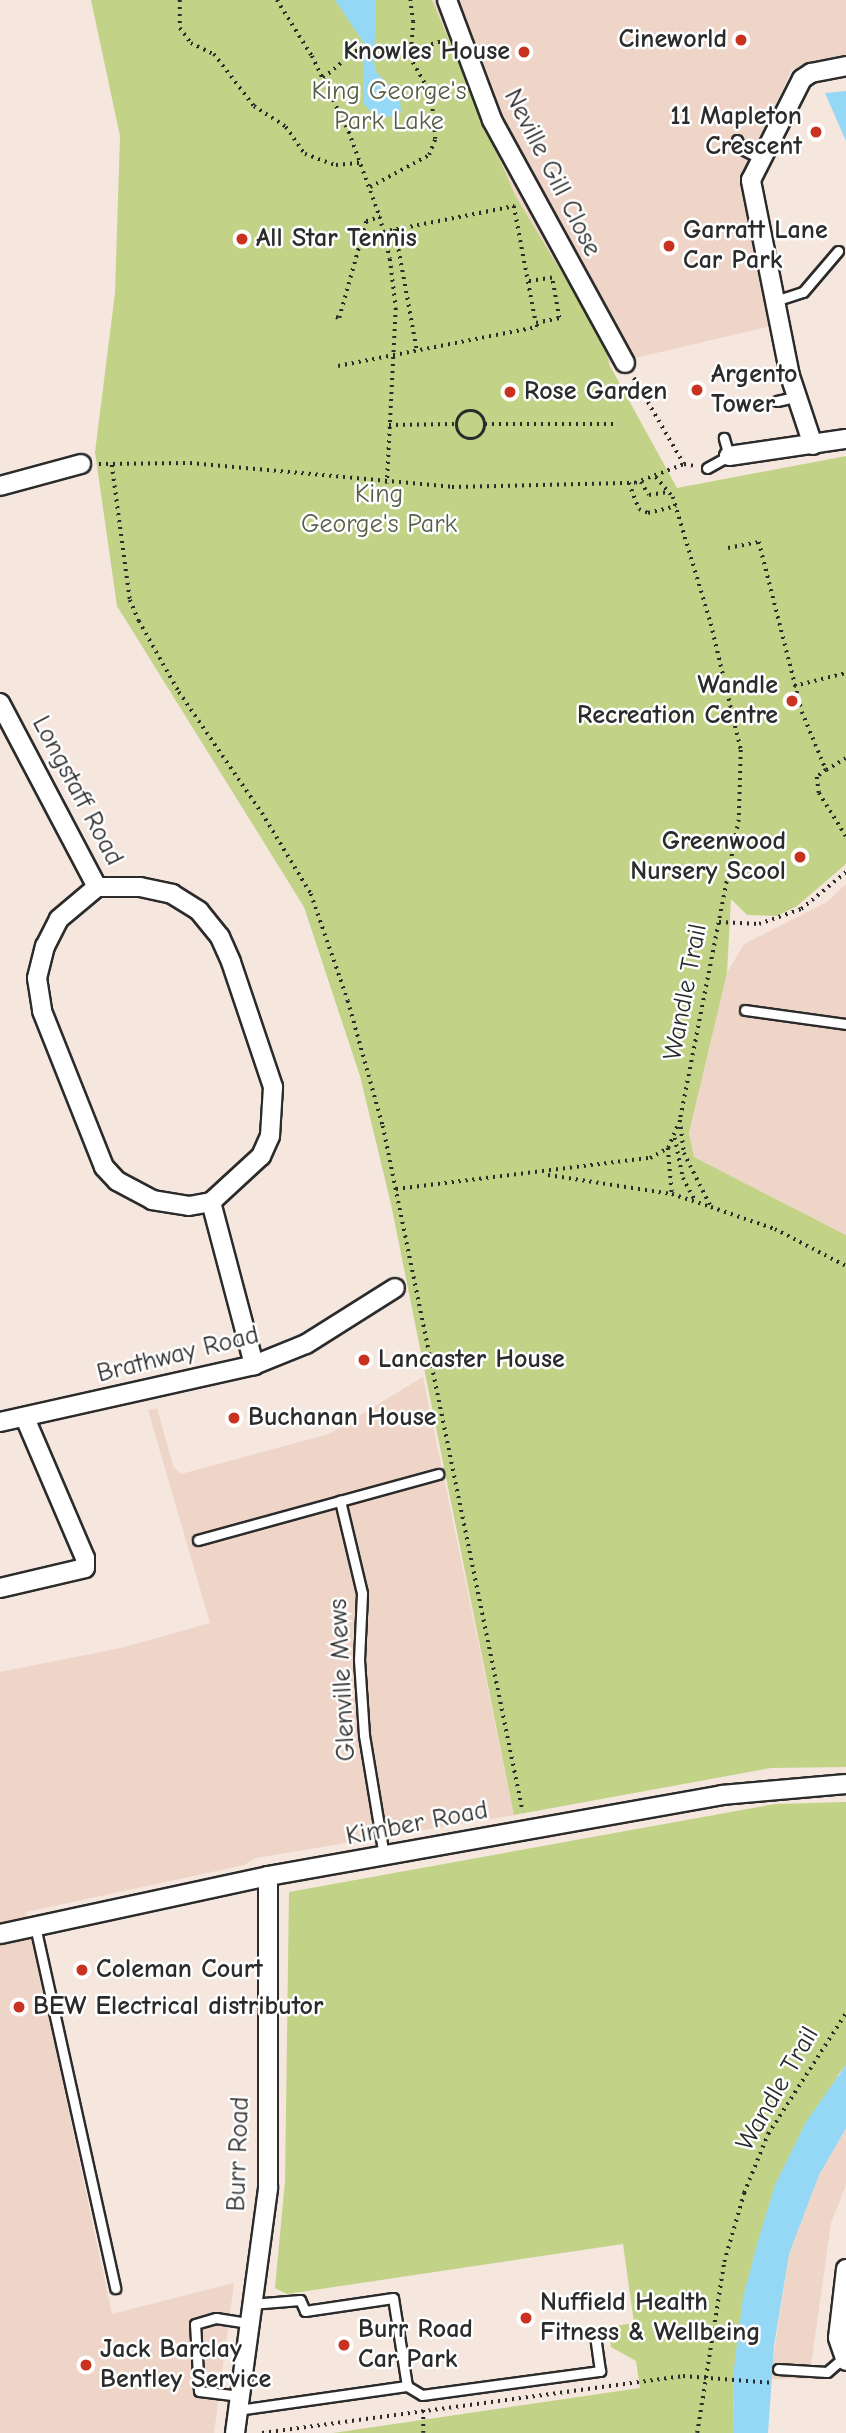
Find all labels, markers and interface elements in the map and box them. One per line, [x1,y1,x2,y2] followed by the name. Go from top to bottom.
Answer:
[618,24,727,56] place label: Cineworld
[733,32,749,48] marker: Cineworld
[343,36,510,68] place label: Knowles House
[516,44,532,60] marker: Knowles House
[312,76,466,138] park label: King George's Park Lake
[496,84,608,262] street label: Neville Gill Close
[670,101,802,162] place label: 11 Mapleton Crescent
[808,124,824,140] marker: 11 Mapleton Crescent
[683,215,828,276] place label: Garratt Lane Car Park
[256,223,417,255] place label: All Star Tennis
[234,231,250,247] marker: All Star Tennis
[661,238,677,254] marker: Garratt Lane Car Park
[711,359,798,420] place label: Argento Tower
[524,376,667,408] place label: Rose Garden
[689,382,705,398] marker: Argento Tower
[502,384,518,400] marker: Rose Garden
[301,479,457,540] park label: King George's Park
[577,670,778,732] place label: Wandle Recreation Centre
[784,693,800,709] marker: Wandle Recreation Centre
[25,711,129,871] street label: Longstaff Road
[630,826,786,888] place label: Greenwood Nursery Scool
[792,849,808,865] marker: Greenwood Nursery Scool
[658,921,714,1063] street label: Wandle Trail
[94,1320,262,1390] street label: Brathway Road
[378,1344,565,1376] place label: Lancaster House
[356,1352,372,1368] marker: Lancaster House
[248,1402,436,1434] place label: Buchanan House
[226,1410,242,1426] marker: Buchanan House
[323,1598,363,1762] street label: Glenville Mews
[343,1795,491,1853] street label: Kimber Road
[96,1954,263,1986] place label: Coleman Court
[74,1962,90,1978] marker: Coleman Court
[33,1991,323,2023] place label: BEW Electrical distributor
[11,1999,27,2015] marker: BEW Electrical distributor
[730,2021,826,2157] street label: Wandle Trail
[221,2096,257,2212] street label: Burr Road
[540,2287,761,2348] place label: Nuffield Health Fitness & Wellbeing
[518,2310,534,2326] marker: Nuffield Health Fitness & Wellbeing
[358,2314,473,2376] place label: Burr Road Car Park
[100,2334,271,2396] place label: Jack Barclay Bentley Service
[336,2337,352,2353] marker: Burr Road Car Park
[78,2357,94,2373] marker: Jack Barclay Bentley Service

